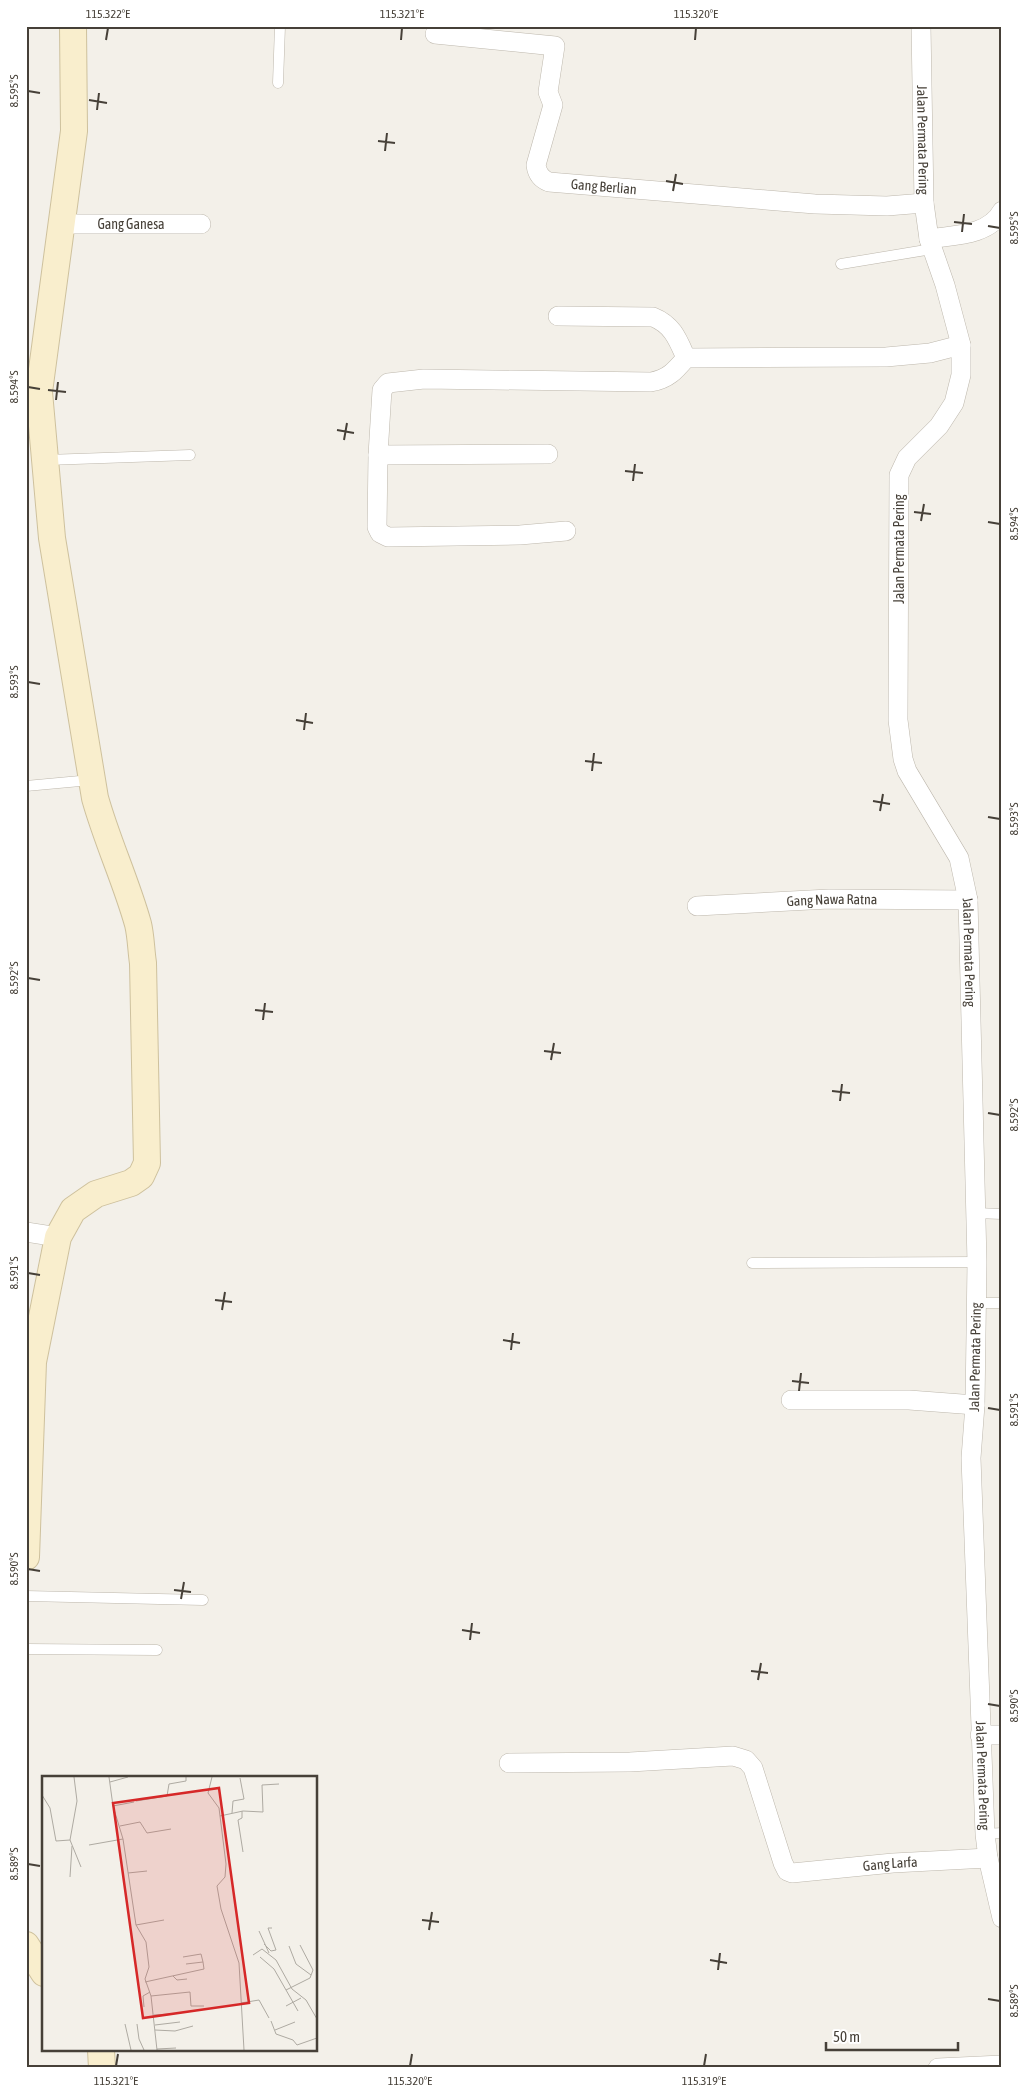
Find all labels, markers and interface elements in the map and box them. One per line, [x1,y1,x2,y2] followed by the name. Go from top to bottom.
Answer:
[86,7,130,21] text: 115.322°E
[380,7,424,21] text: 115.321°E
[674,7,718,21] text: 115.320°E
[7,74,21,108] text: 8.595°S
[914,85,932,195] street label: Jalan Permata Pering
[570,176,637,197] street label: Gang Berlian
[1007,211,1021,245] text: 8.595°S
[97,216,165,232] street label: Gang Ganesa
[7,370,21,404] text: 8.594°S
[891,494,907,604] street label: Jalan Permata Pering
[1007,507,1021,541] text: 8.594°S
[7,665,21,699] text: 8.593°S
[1007,802,1021,836] text: 8.593°S
[786,891,877,909] street label: Gang Nawa Ratna
[960,896,979,1007] street label: Jalan Permata Pering
[7,961,21,995] text: 8.592°S
[1007,1098,1021,1132] text: 8.592°S
[7,1256,21,1290] text: 8.591°S
[966,1302,984,1412] street label: Jalan Permata Pering
[1007,1393,1021,1427] text: 8.591°S
[7,1552,21,1586] text: 8.590°S
[1007,1689,1021,1723] text: 8.590°S
[973,1721,993,1831] street label: Jalan Permata Pering
[42,1776,318,2052] inset map
[7,1847,21,1881] text: 8.589°S
[862,1854,918,1874] street label: Gang Larfa
[1007,1984,1021,2018] text: 8.589°S
[826,2019,958,2051] scale bar
[833,2028,860,2045] text: 50 m
[94,2074,138,2088] text: 115.321°E
[388,2074,432,2088] text: 115.320°E
[682,2074,726,2088] text: 115.319°E

